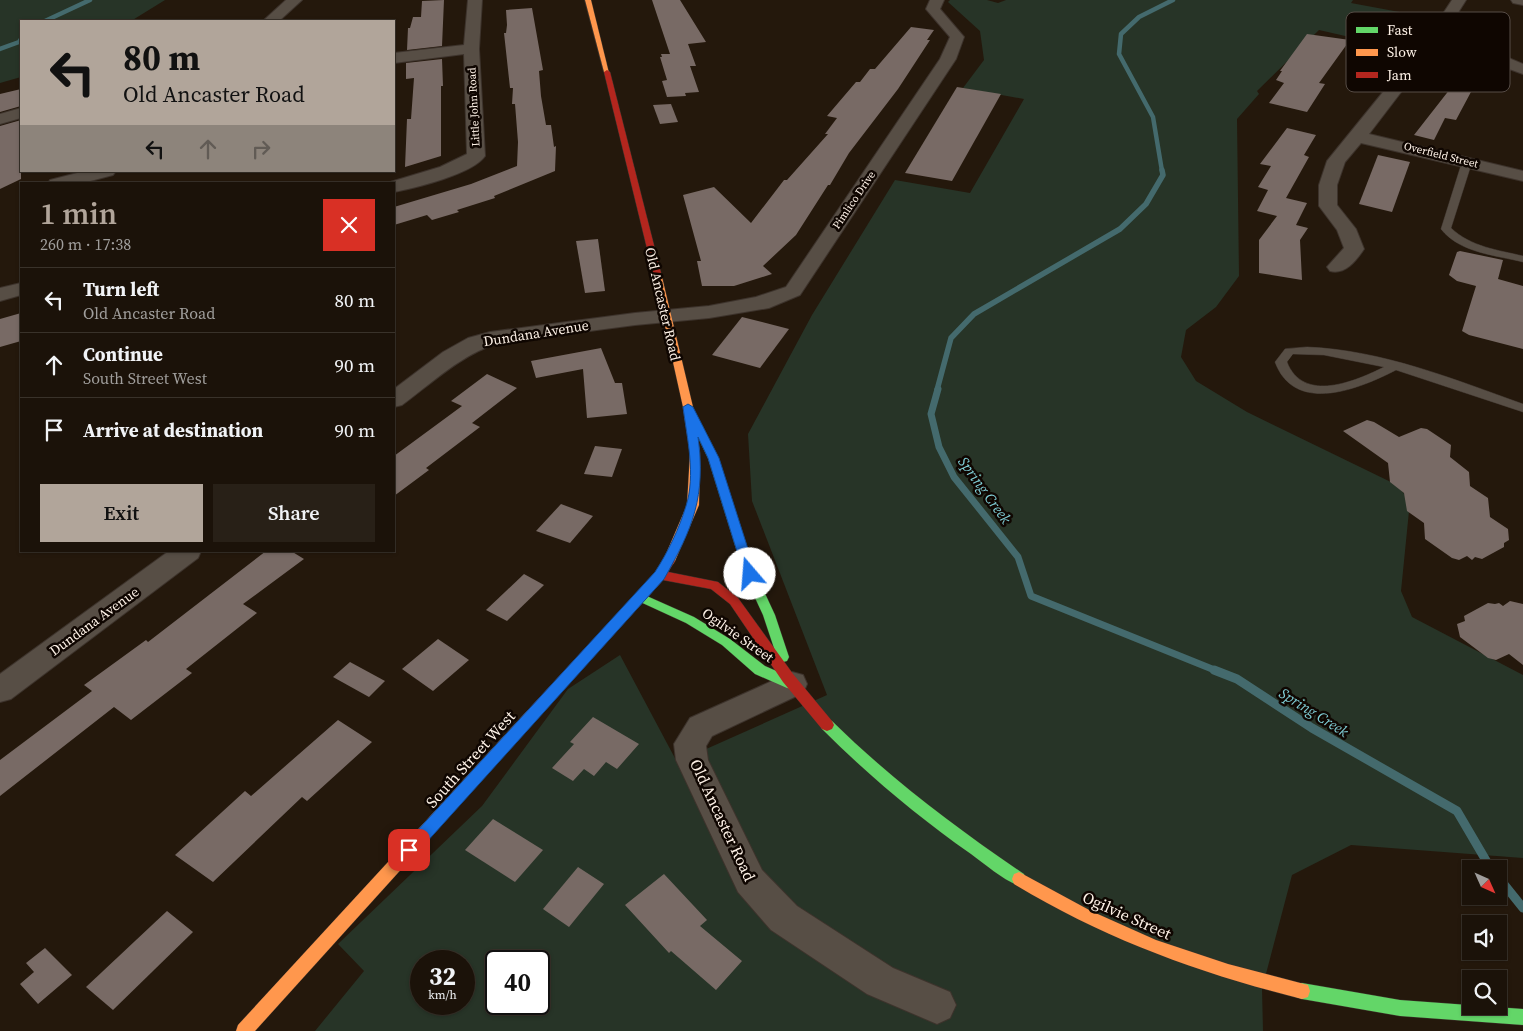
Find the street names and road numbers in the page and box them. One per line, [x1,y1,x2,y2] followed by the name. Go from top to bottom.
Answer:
[464,66,484,147] street label: Little John Road
[1402,139,1480,172] street label: Overfield Street
[829,168,879,232] street label: Pimlico Drive
[640,245,686,363] street label: Old Ancaster Road
[482,315,590,351] street label: Dundana Avenue
[45,582,143,660] street label: Dundana Avenue
[698,603,778,667] street label: Ogilvie Street
[420,705,520,812] street label: South Street West
[685,755,761,885] street label: Old Ancaster Road
[1079,886,1176,945] street label: Ogilvie Street

